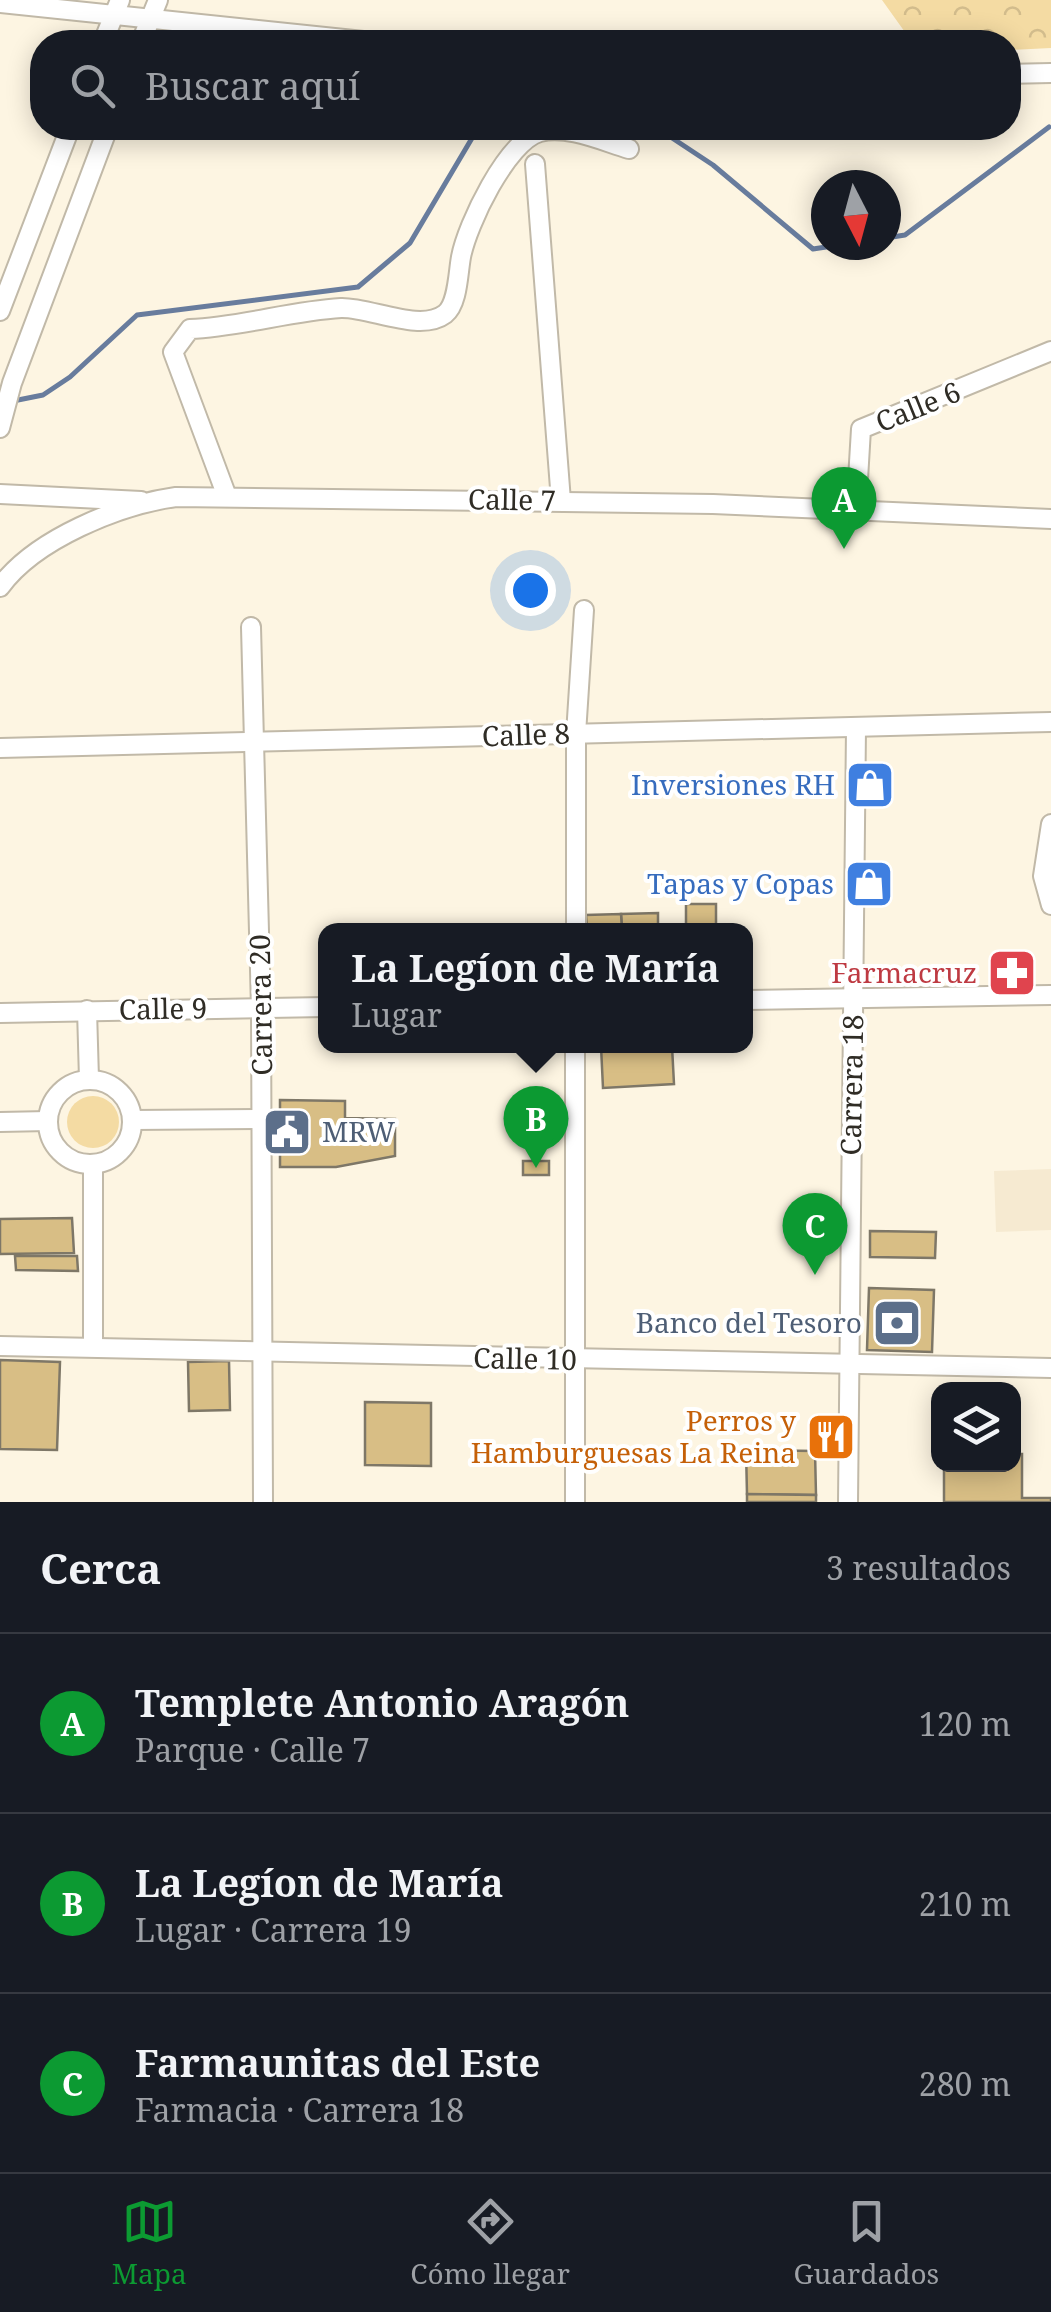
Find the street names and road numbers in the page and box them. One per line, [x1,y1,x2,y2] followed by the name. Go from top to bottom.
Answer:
[870,372,966,440] street label: Calle 6
[468,479,556,519] street label: Calle 7
[481,713,571,755] street label: Calle 8
[240,934,280,1076] street label: Carrera 20
[119,988,207,1028] street label: Calle 9
[831,1014,871,1156] street label: Carrera 18
[473,1338,577,1378] street label: Calle 10

